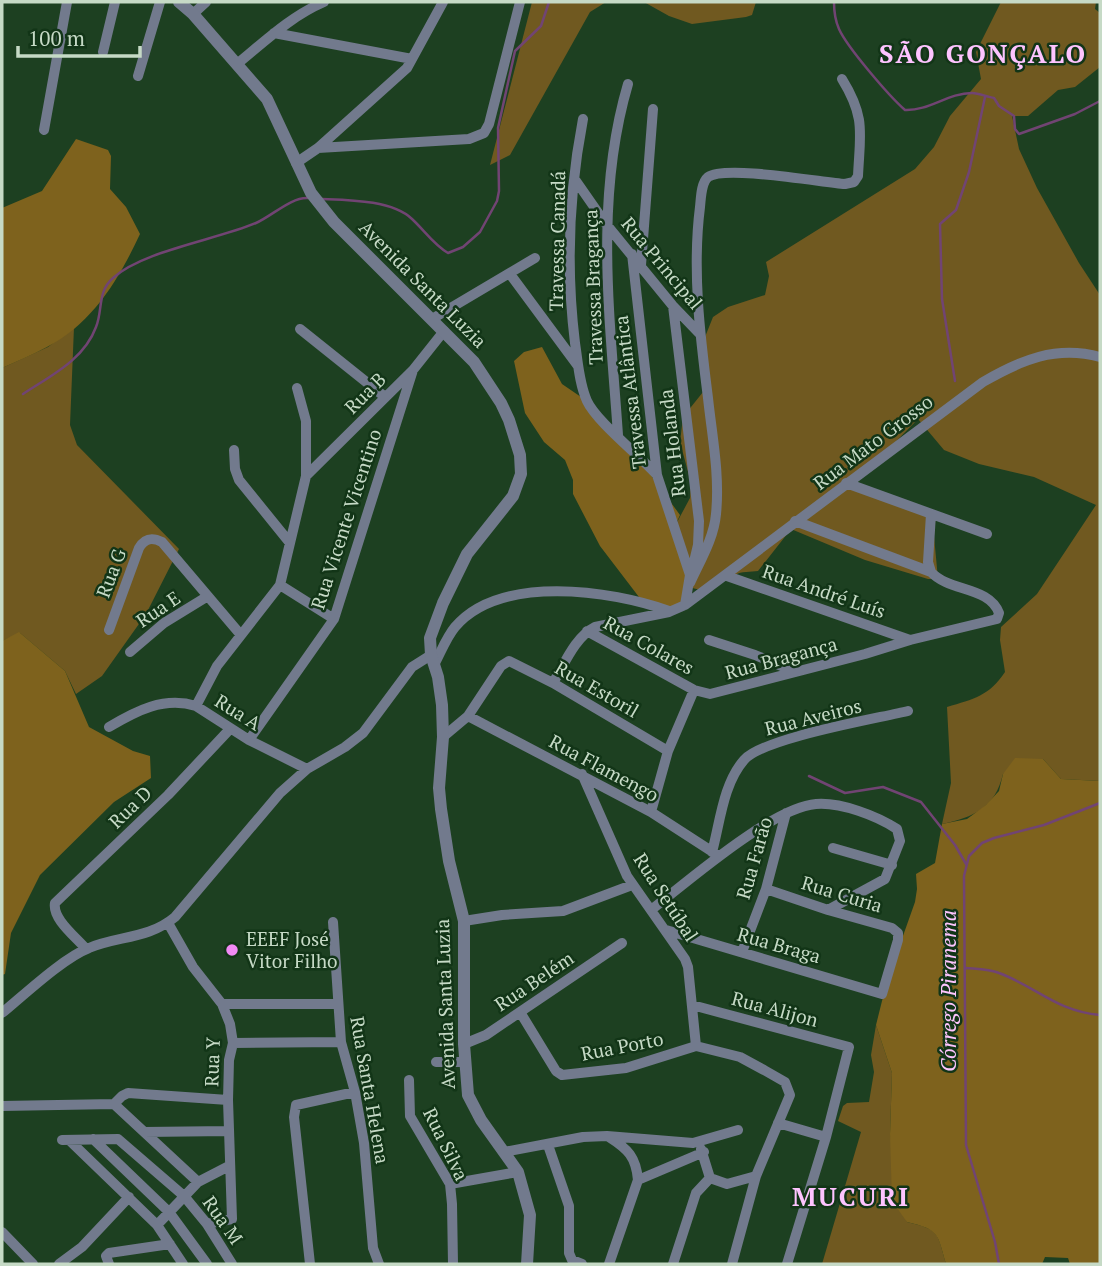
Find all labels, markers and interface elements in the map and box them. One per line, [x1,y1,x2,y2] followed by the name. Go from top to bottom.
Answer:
[18,14,140,58] scale bar
[28,24,85,52] text: 100 m
[879,36,1087,70] district label: SÃO GONÇALO
[543,170,570,311] street label: Travessa Canadá
[577,208,608,365] street label: Travessa Bragança
[616,211,708,314] street label: Rua Principal
[354,215,493,353] street label: Avenida Santa Luzia
[608,314,651,470] street label: Travessa Atlântica
[339,367,391,419] street label: Rua B
[652,387,691,498] street label: Rua Holanda
[808,388,937,495] street label: Rua Mato Grosso
[305,426,386,612] street label: Rua Vicente Vicentino
[90,545,131,601] street label: Rua G
[759,558,889,623] street label: Rua André Luís
[131,585,185,632] street label: Rua E
[599,609,699,680] street label: Rua Colares
[722,630,840,684] street label: Rua Bragança
[551,655,644,723] street label: Rua Estoril
[211,688,266,735] street label: Rua A
[762,692,864,741] street label: Rua Aveiros
[545,728,663,807] street label: Rua Flamengo
[103,780,157,833] street label: Rua D
[730,814,777,902] street label: Rua Farão
[629,848,704,946] street label: Rua Setúbal
[799,869,886,918] street label: Rua Curia
[934,910,962,1072] water label: Córrego Piranema
[429,918,460,1090] street label: Avenida Santa Luzia
[735,921,824,968] street label: Rua Braga
[246,926,338,973] place label: EEEF José Vitor Filho
[224,942,240,958] marker: EEEF José Vitor Filho
[489,945,579,1016] street label: Rua Belém
[729,985,821,1032] street label: Rua Alijon
[345,1014,396,1166] street label: Rua Santa Helena
[579,1025,665,1066] street label: Rua Porto
[198,1036,225,1087] street label: Rua Y
[418,1103,475,1185] street label: Rua Silva
[792,1179,910,1213] district label: MUCURI
[198,1191,249,1249] street label: Rua M

